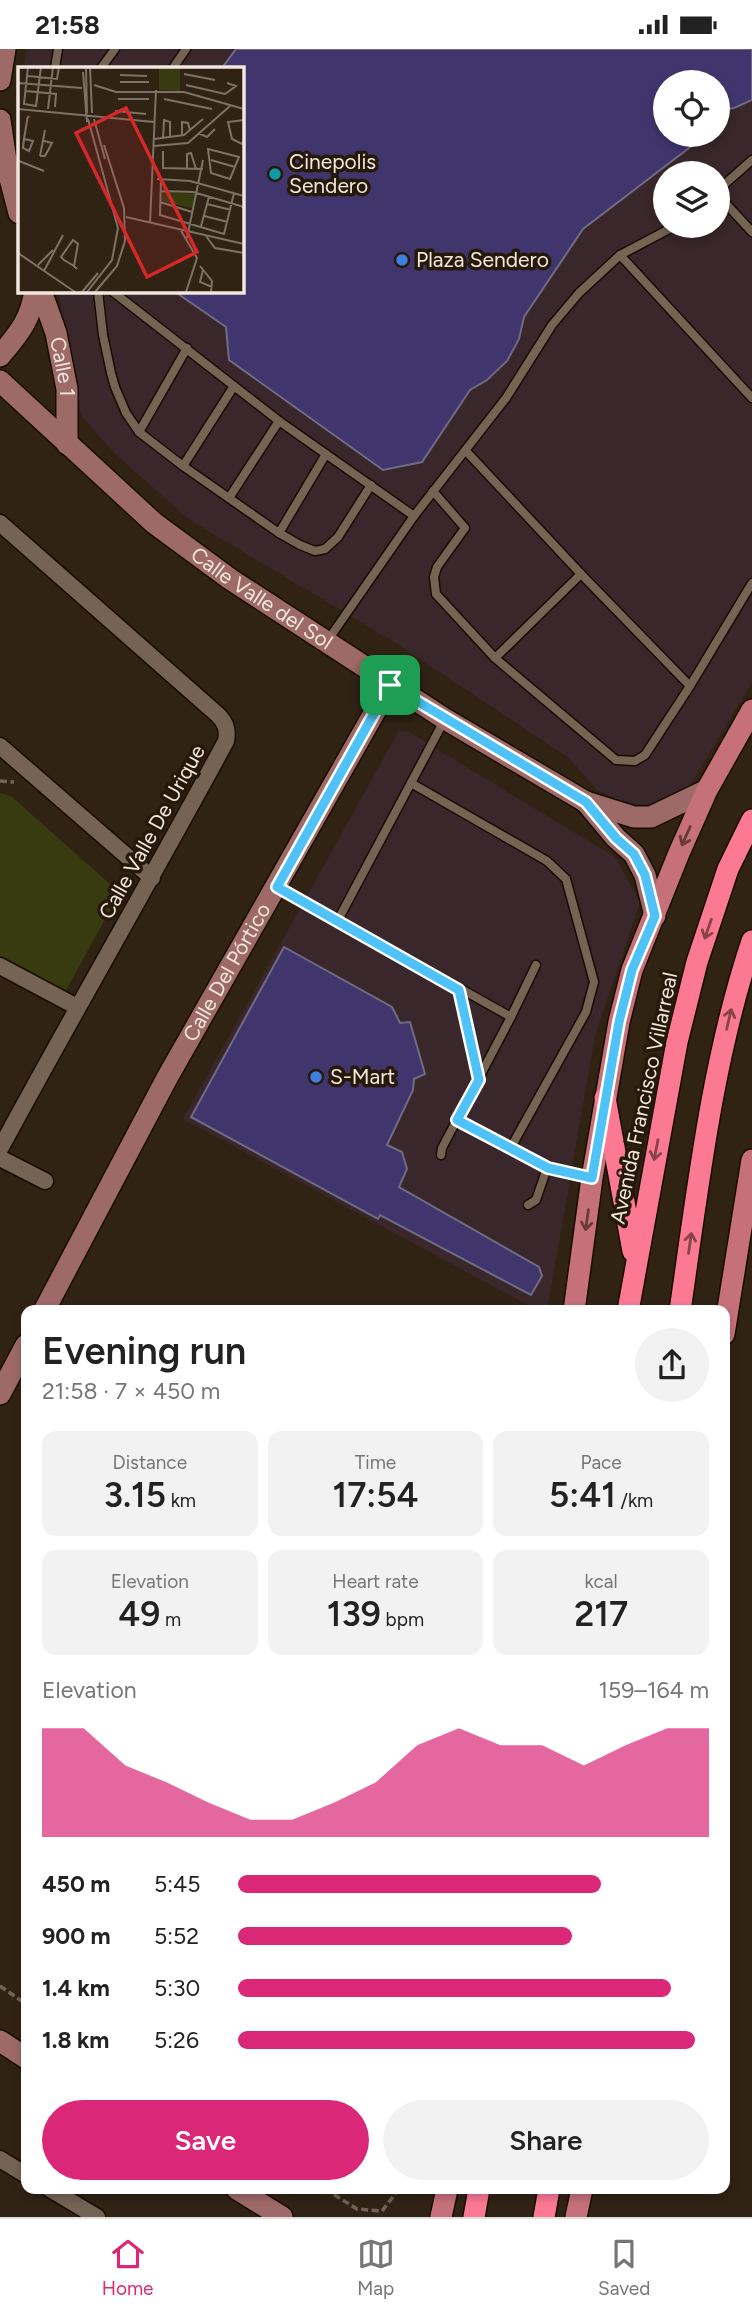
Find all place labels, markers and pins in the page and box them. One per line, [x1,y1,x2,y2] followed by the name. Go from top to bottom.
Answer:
[289,149,376,198] place label: Cinepolis Sendero
[267,166,283,182] marker: Cinepolis Sendero
[416,247,549,272] place label: Plaza Sendero
[394,252,410,268] marker: Plaza Sendero
[360,655,420,715] pin
[330,1064,395,1089] place label: S-Mart
[308,1069,324,1085] marker: S-Mart

